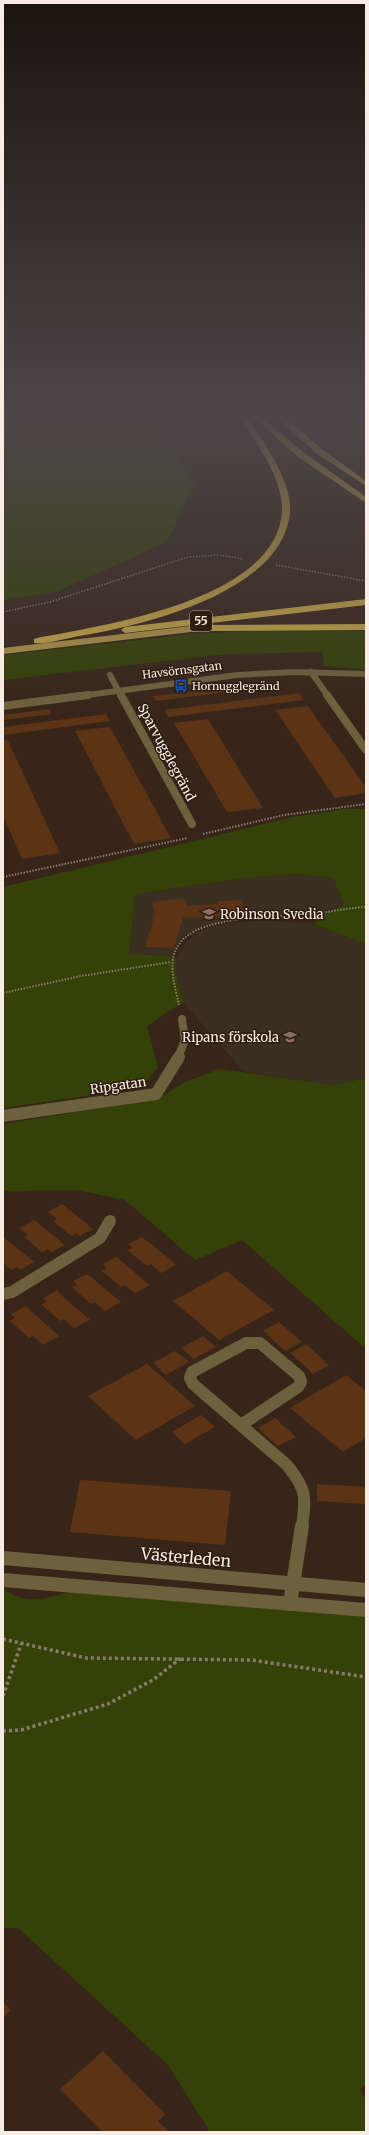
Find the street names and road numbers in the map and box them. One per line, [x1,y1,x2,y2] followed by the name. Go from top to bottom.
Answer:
[190,611,212,631] road number: 55
[141,658,223,682] street label: Havsörnsgatan
[134,701,199,804] street label: Sparvugglegränd
[89,1073,148,1098] street label: Ripgatan
[139,1543,232,1571] street label: Västerleden

